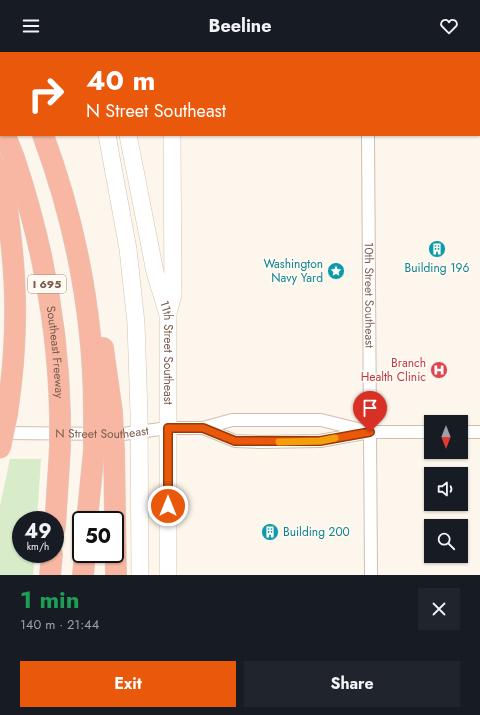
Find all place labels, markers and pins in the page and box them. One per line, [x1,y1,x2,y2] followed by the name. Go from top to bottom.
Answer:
[427,239,447,259] building icon: Building 196
[263,255,323,287] place label: Washington Navy Yard
[405,259,469,277] place label: Building 196
[326,261,346,281] place icon: Washington Navy Yard
[361,354,426,386] place label: Branch Health Clinic
[429,360,449,380] hospital icon: Branch Health Clinic
[353,391,387,432] pin
[260,522,280,542] building icon: Building 200
[283,523,350,541] place label: Building 200

